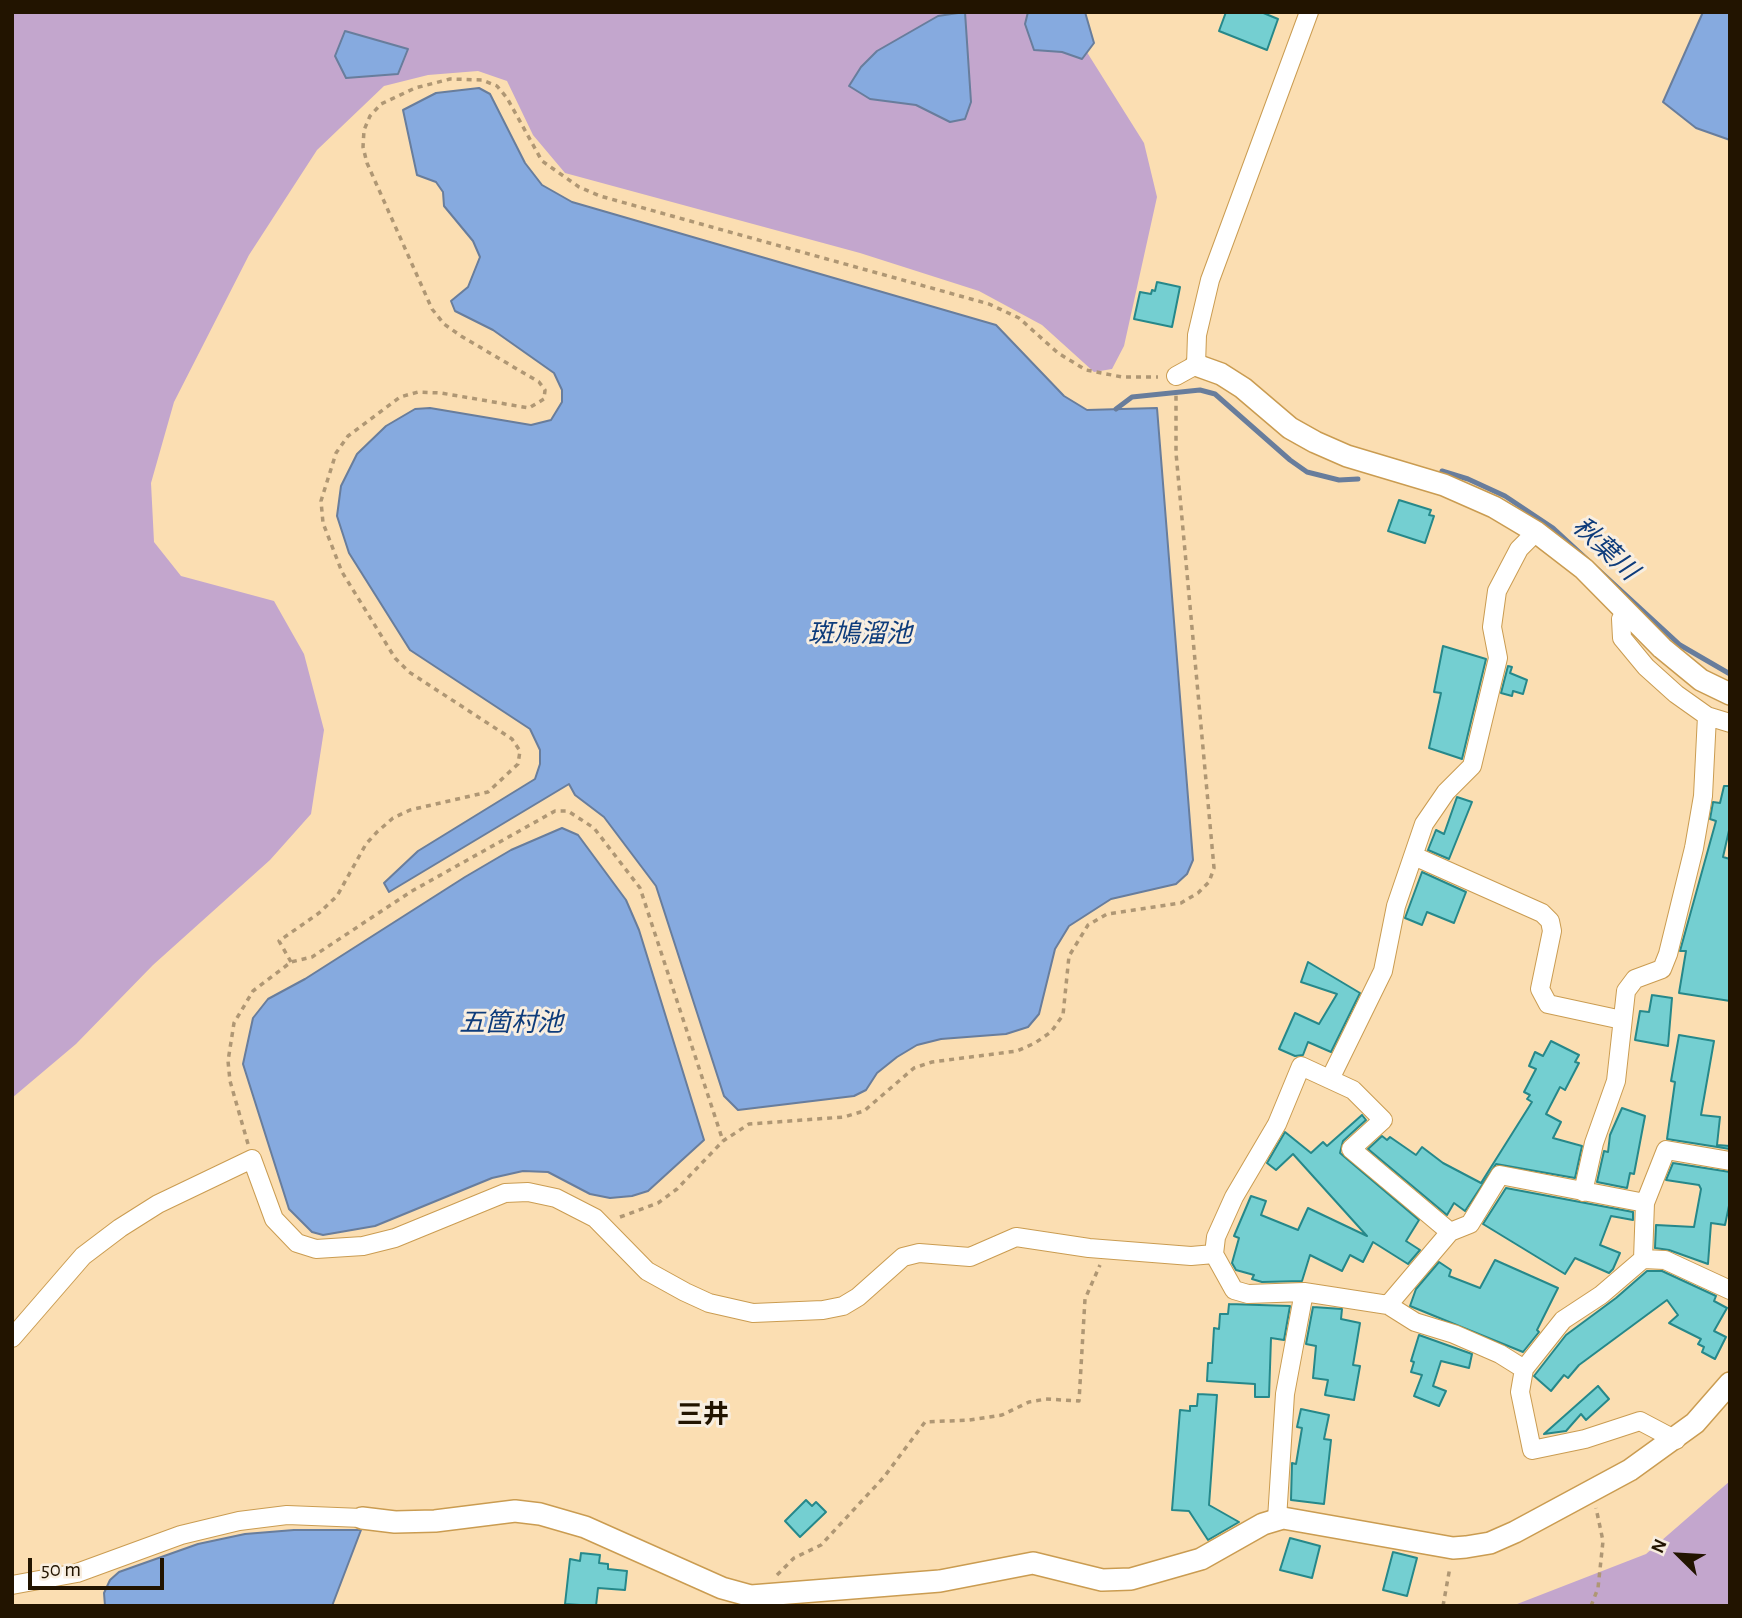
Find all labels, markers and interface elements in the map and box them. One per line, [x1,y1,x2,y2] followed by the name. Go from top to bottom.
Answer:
[1566,511,1644,587] water label: 秋葉川
[808,618,912,650] water label: 斑鳩溜池
[459,1007,563,1039] water label: 五箇村池
[677,1399,729,1431] district label: 三井
[1644,1520,1714,1590] north arrow
[1648,1536,1671,1556] text: N
[32,1544,168,1588] scale bar
[41,1559,81,1580] text: 50 m

